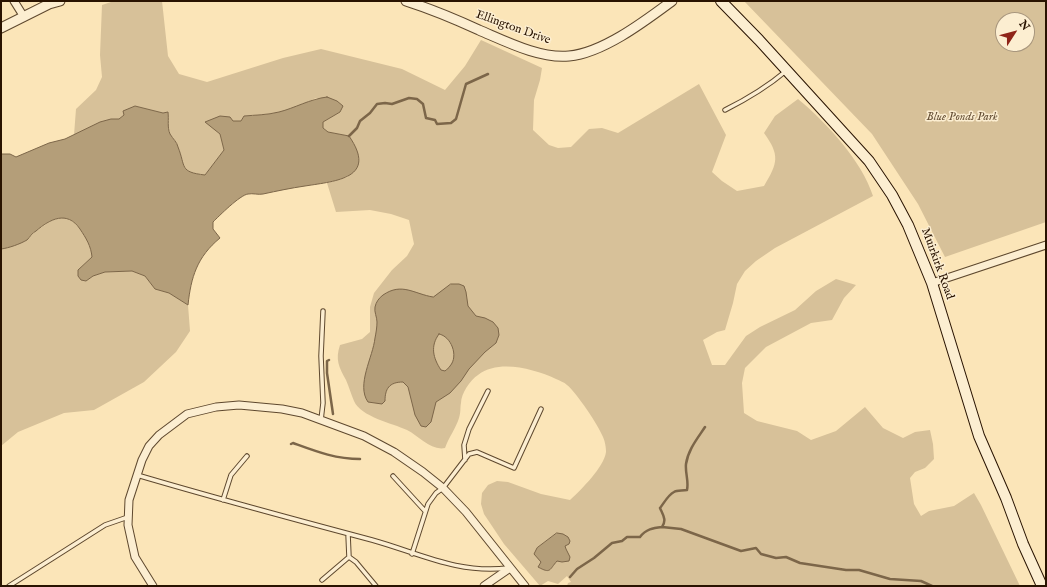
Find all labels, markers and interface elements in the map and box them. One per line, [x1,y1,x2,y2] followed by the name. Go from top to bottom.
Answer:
[474,8,552,48] street label: Ellington Drive
[995,12,1035,52] north arrow
[1015,18,1032,34] text: N
[926,111,998,125] park label: Blue Ponds Park
[917,226,957,302] street label: Muirkirk Road

